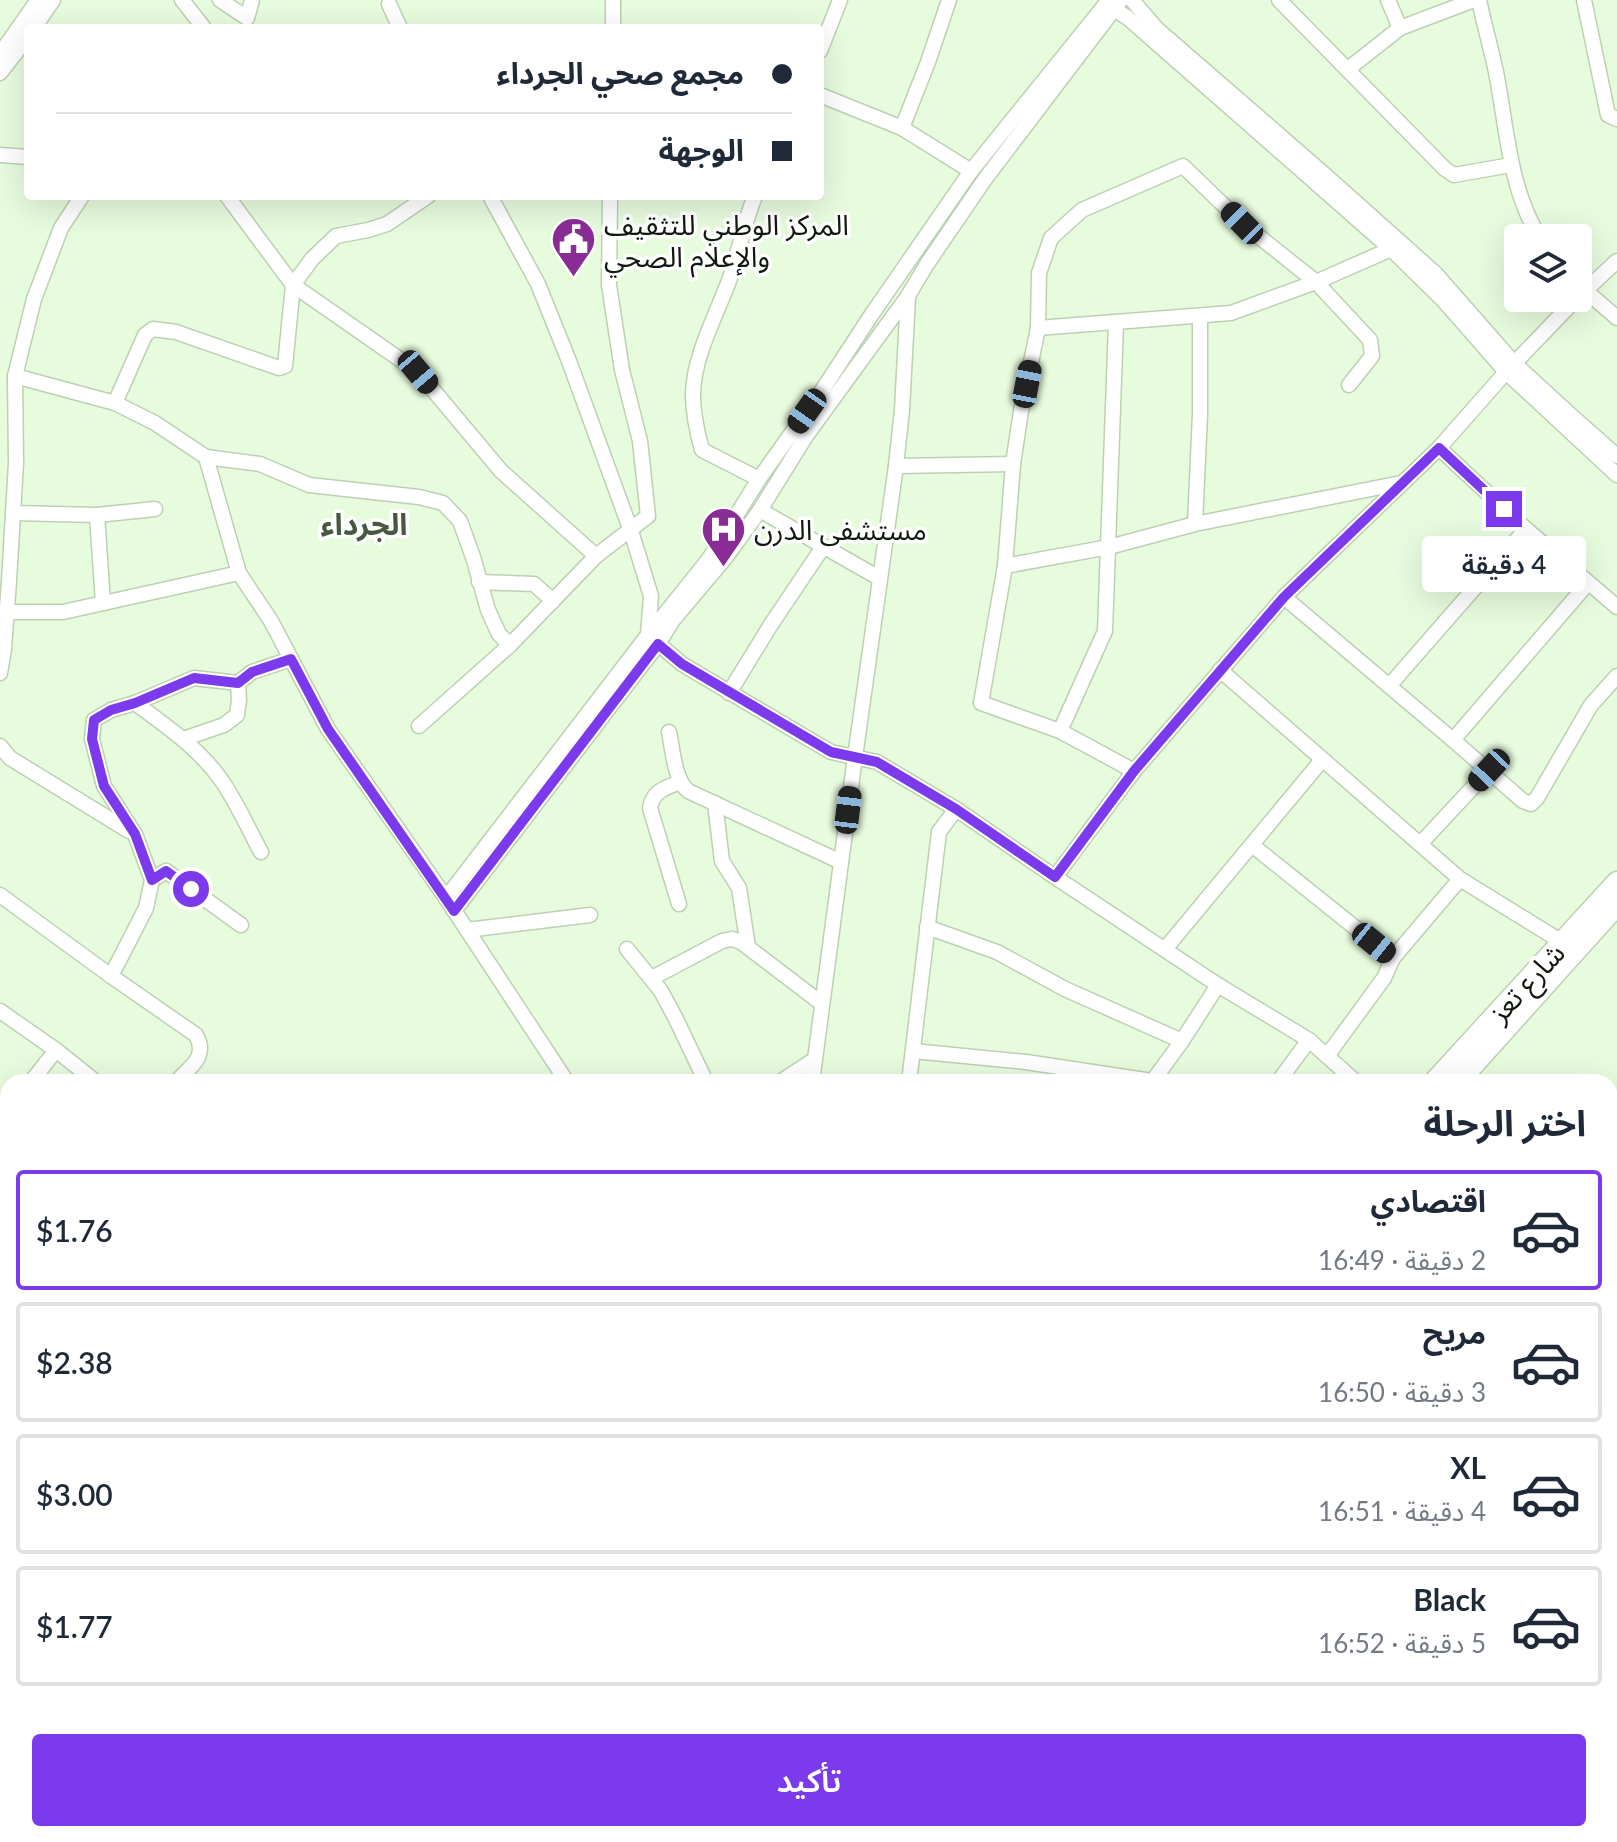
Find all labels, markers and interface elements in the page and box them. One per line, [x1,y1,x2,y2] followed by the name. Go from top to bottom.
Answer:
[497,54,744,90] text: مجمع صحي الجرداء
[659,131,744,167] text: الوجهة
[1217,198,1267,248] car
[604,207,849,278] place label: المركز الوطني للتثقيف والإعلام الصحي
[549,216,597,279] public building icon: المركز الوطني للتثقيف والإعلام الصحي
[1504,224,1592,312] map controls
[1504,224,1592,312] button: layers
[393,346,443,398] car
[1011,358,1043,410] car
[783,384,831,438] car
[1486,491,1522,527] route end
[320,505,408,542] district label: الجرداء
[699,505,747,568] hospital icon: مستشفى الدرن
[754,512,927,547] place label: مستشفى الدرن
[1422,537,1586,593] callout: 4 دقيقة
[1462,548,1546,580] text: 4 دقيقة
[1464,744,1514,796] car
[833,785,863,835] car
[173,871,209,907] route start
[1348,919,1400,967] car
[1480,935,1575,1033] street label: شارع تعز
[1424,1100,1586,1144] text: اختر الرحلة
[1371,1182,1486,1218] text: اقتصادي
[1510,1194,1582,1266] icon: car
[36,1212,113,1248] text: $1.76
[1318,1244,1486,1276] text: 2 دقيقة · 16:49
[1423,1314,1486,1350] text: مريح
[1510,1326,1582,1398] icon: car
[36,1344,113,1380] text: $2.38
[1318,1376,1486,1408] text: 3 دقيقة · 16:50
[1450,1449,1486,1485] text: XL
[1510,1458,1582,1530] icon: car
[36,1476,113,1512] text: $3.00
[1318,1495,1486,1527] text: 4 دقيقة · 16:51
[1413,1581,1486,1617] text: Black
[1510,1590,1582,1662] icon: car
[36,1608,113,1644] text: $1.77
[1318,1627,1486,1659] text: 5 دقيقة · 16:52
[32,1734,1586,1826] button: تأكيد

